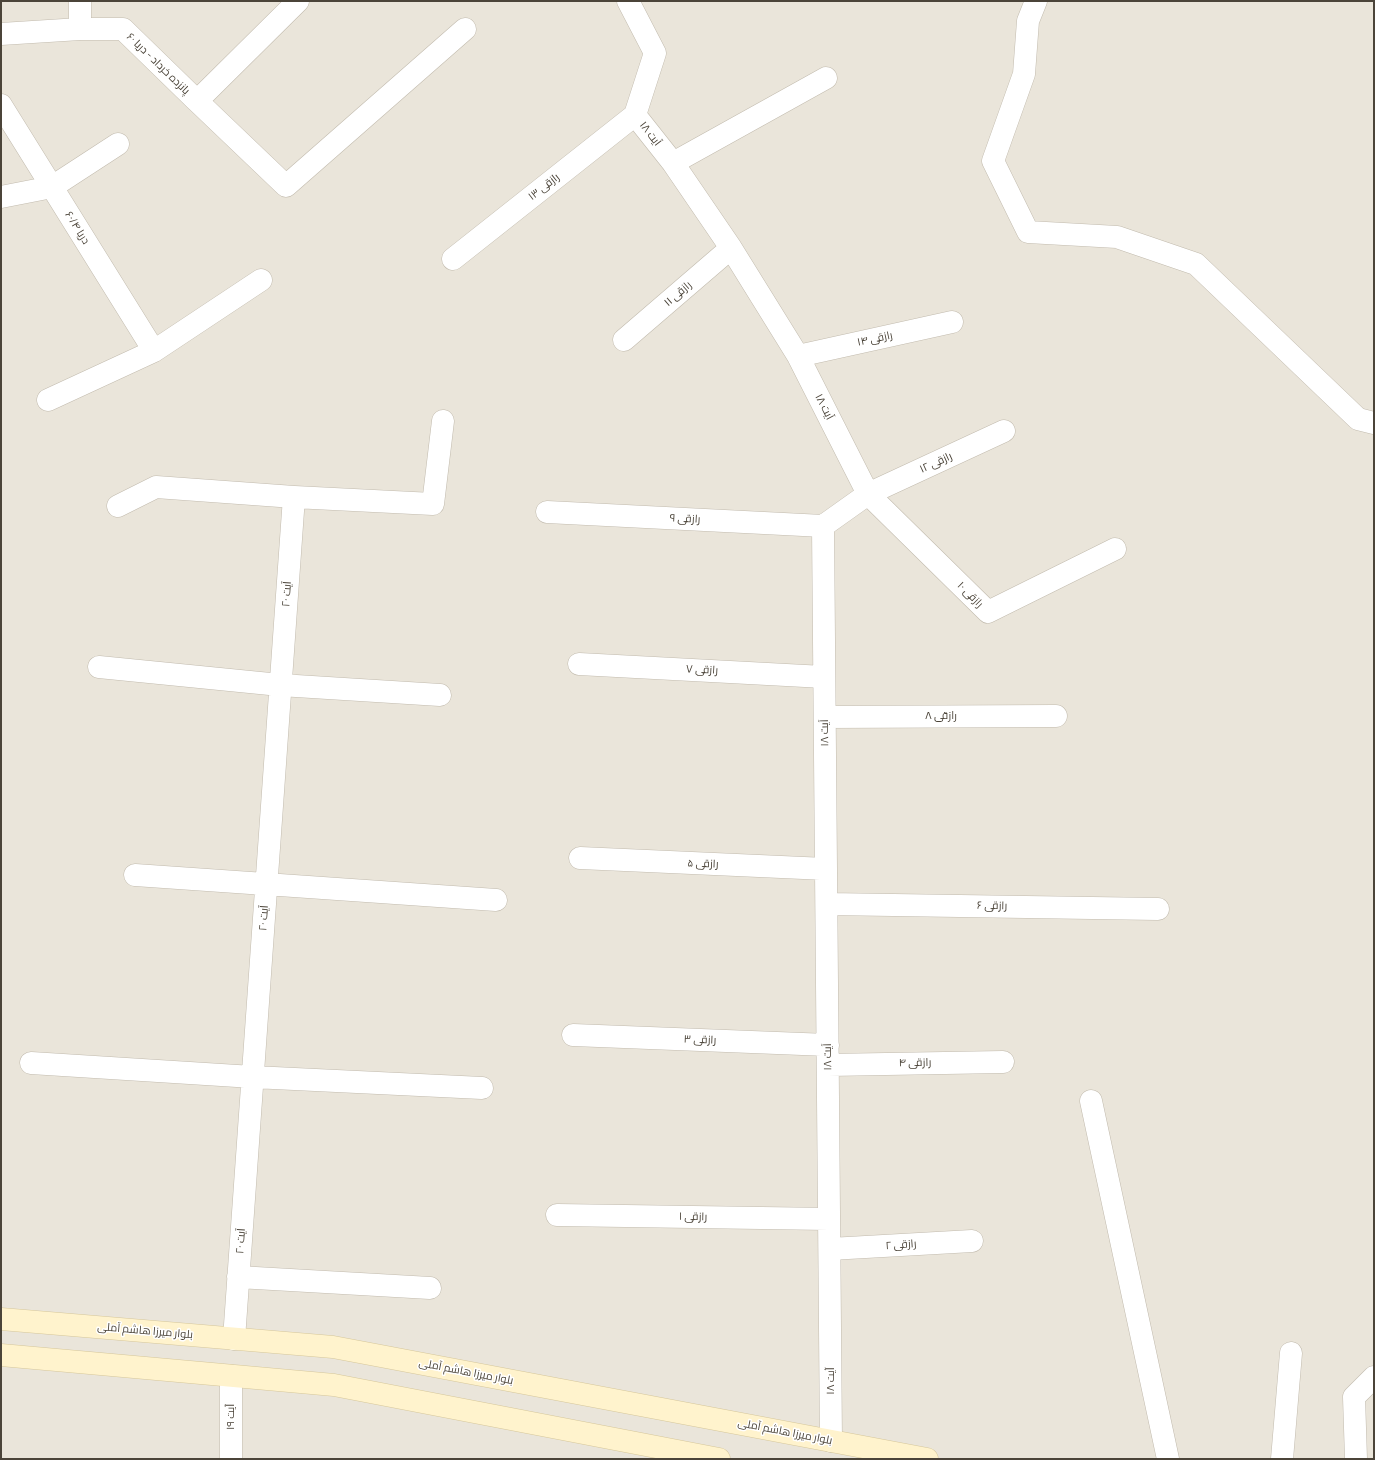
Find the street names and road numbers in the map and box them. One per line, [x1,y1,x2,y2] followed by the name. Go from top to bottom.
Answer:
[124,30,192,98] street label: پانزده خرداد - دریا ۶۰
[636,119,664,149] street label: آیت ۱۸
[526,171,562,203] street label: رازقی ۱۳
[62,209,92,247] street label: دریا ۶۰/۴
[662,279,694,309] street label: رازقی ۱۱
[856,329,894,349] street label: رازقی ۱۴
[812,392,836,422] street label: آیت ۱۸
[918,450,954,476] street label: رازقی ۱۲
[669,512,701,526] street label: رازقی ۹
[954,579,986,611] street label: رازقی ۱۰
[280,581,294,607] street label: آیت ۲۰
[686,663,718,677] street label: رازقی ۷
[925,709,957,723] street label: رازقی ۸
[818,719,832,747] street label: آیت ۱۸
[687,857,719,871] street label: رازقی ۵
[977,899,1007,913] street label: رازقی ۶
[257,905,271,931] street label: آیت ۲۰
[683,1033,717,1047] street label: رازقی ۳
[821,1043,835,1071] street label: آیت ۱۸
[899,1056,931,1070] street label: رازقی ۴
[679,1210,707,1224] street label: رازقی ۱
[234,1228,248,1254] street label: آیت ۲۰
[885,1237,917,1253] street label: رازقی ۲
[97,1320,193,1342] street label: بلوار میرزا هاشم آملی
[418,1356,514,1388] street label: بلوار میرزا هاشم آملی
[824,1367,838,1395] street label: آیت ۱۸
[224,1404,238,1430] street label: آیت ۱۹
[737,1416,833,1448] street label: بلوار میرزا هاشم آملی

